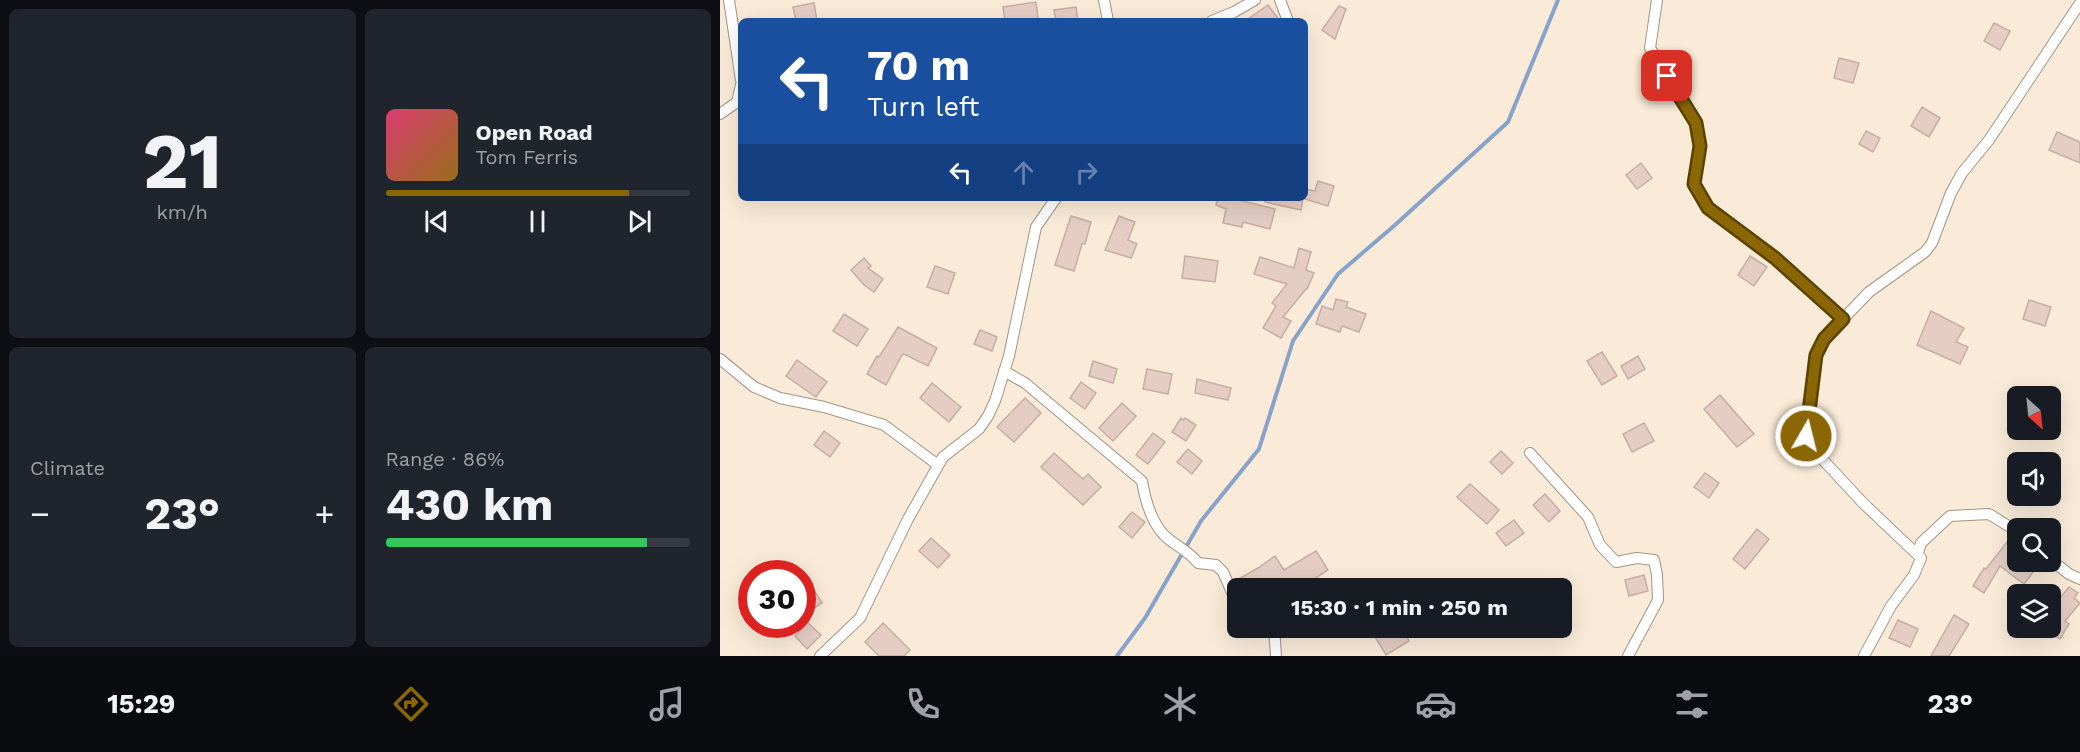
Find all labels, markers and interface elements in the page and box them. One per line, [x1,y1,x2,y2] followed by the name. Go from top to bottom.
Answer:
[867,41,970,90] text: 70 m
[768,42,846,120] icon: left
[1641,50,1692,101] pin
[1650,59,1683,92] icon: arrive
[867,91,979,123] text: Turn left
[142,115,222,207] text: 21
[476,120,593,145] text: Open Road
[476,145,578,169] text: Tom Ferris
[944,156,977,189] icon: left
[1007,156,1040,189] icon: ahead
[1070,156,1103,189] icon: right
[156,200,208,224] text: km/h
[420,205,453,238] icon: previous
[521,205,554,238] icon: pause
[623,205,656,238] icon: next
[2007,386,2061,440] north arrow
[2007,386,2061,638] map controls
[1774,404,1838,468] position arrow
[386,447,504,471] text: Range · 86%
[2007,452,2061,506] button: sound
[30,456,105,480] text: Climate
[386,478,553,531] text: 430 km
[144,487,220,540] text: 23°
[30,494,50,533] text: −
[315,494,335,533] text: +
[2007,518,2061,572] button: search
[738,560,816,638] speed limit sign: 30
[2007,584,2061,638] button: layers
[1291,595,1508,620] text: 15:30 · 1 min · 250 m
[390,683,432,725] icon: directions
[646,683,688,725] icon: music
[902,683,944,725] icon: phone
[1159,683,1201,725] icon: climate
[1415,683,1457,725] icon: car
[1671,683,1713,725] icon: filters
[107,688,175,720] text: 15:29
[1927,688,1973,720] text: 23°

